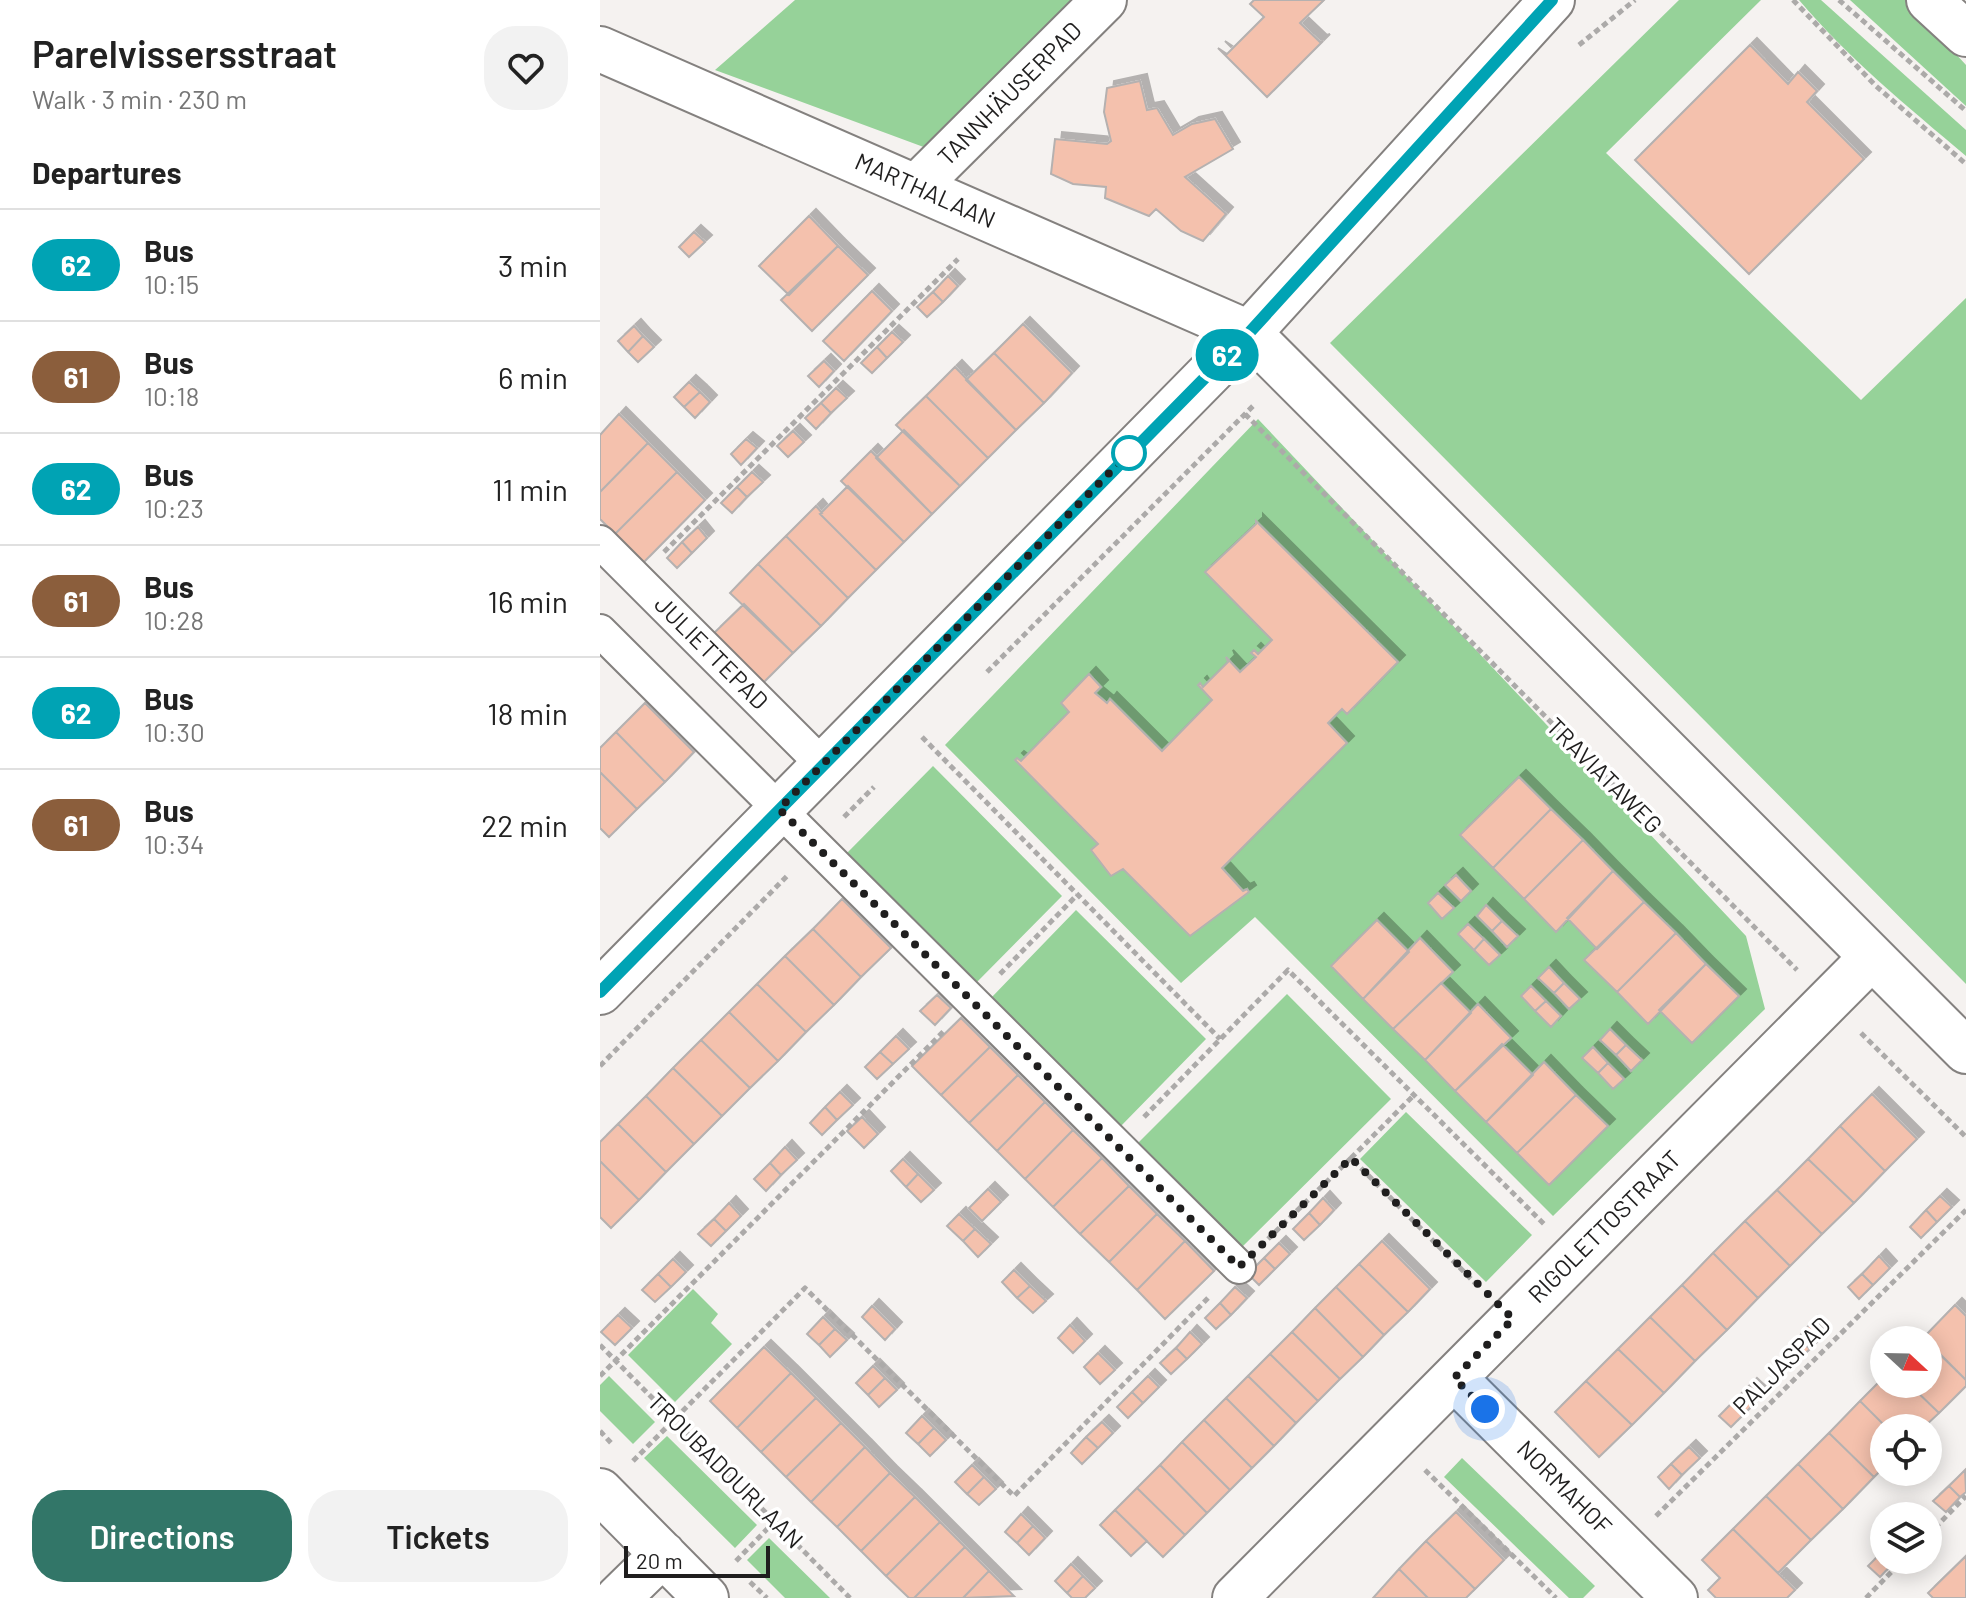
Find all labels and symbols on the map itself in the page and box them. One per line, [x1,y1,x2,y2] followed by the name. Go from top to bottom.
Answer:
[931,15,1087,171] street label: TANNHÄUSERPAD
[851,146,1000,233] street label: MARTHALAAN
[1191,329,1263,381] line badge: 62
[1112,436,1146,470] unlabelled marker
[649,589,775,715] street label: JULIETTEPAD
[1541,711,1669,839] street label: TRAVIATAWEG
[1522,1144,1686,1308] street label: RIGOLETTOSTRAAT
[1726,1310,1836,1420] street label: PALJASPAD
[1870,1326,1942,1398] north arrow
[642,1386,810,1554] street label: TROUBADOURLAAN
[1465,1389,1505,1429] your location
[1512,1434,1619,1541] street label: NORMAHOF
[624,1542,770,1578] scale bar

